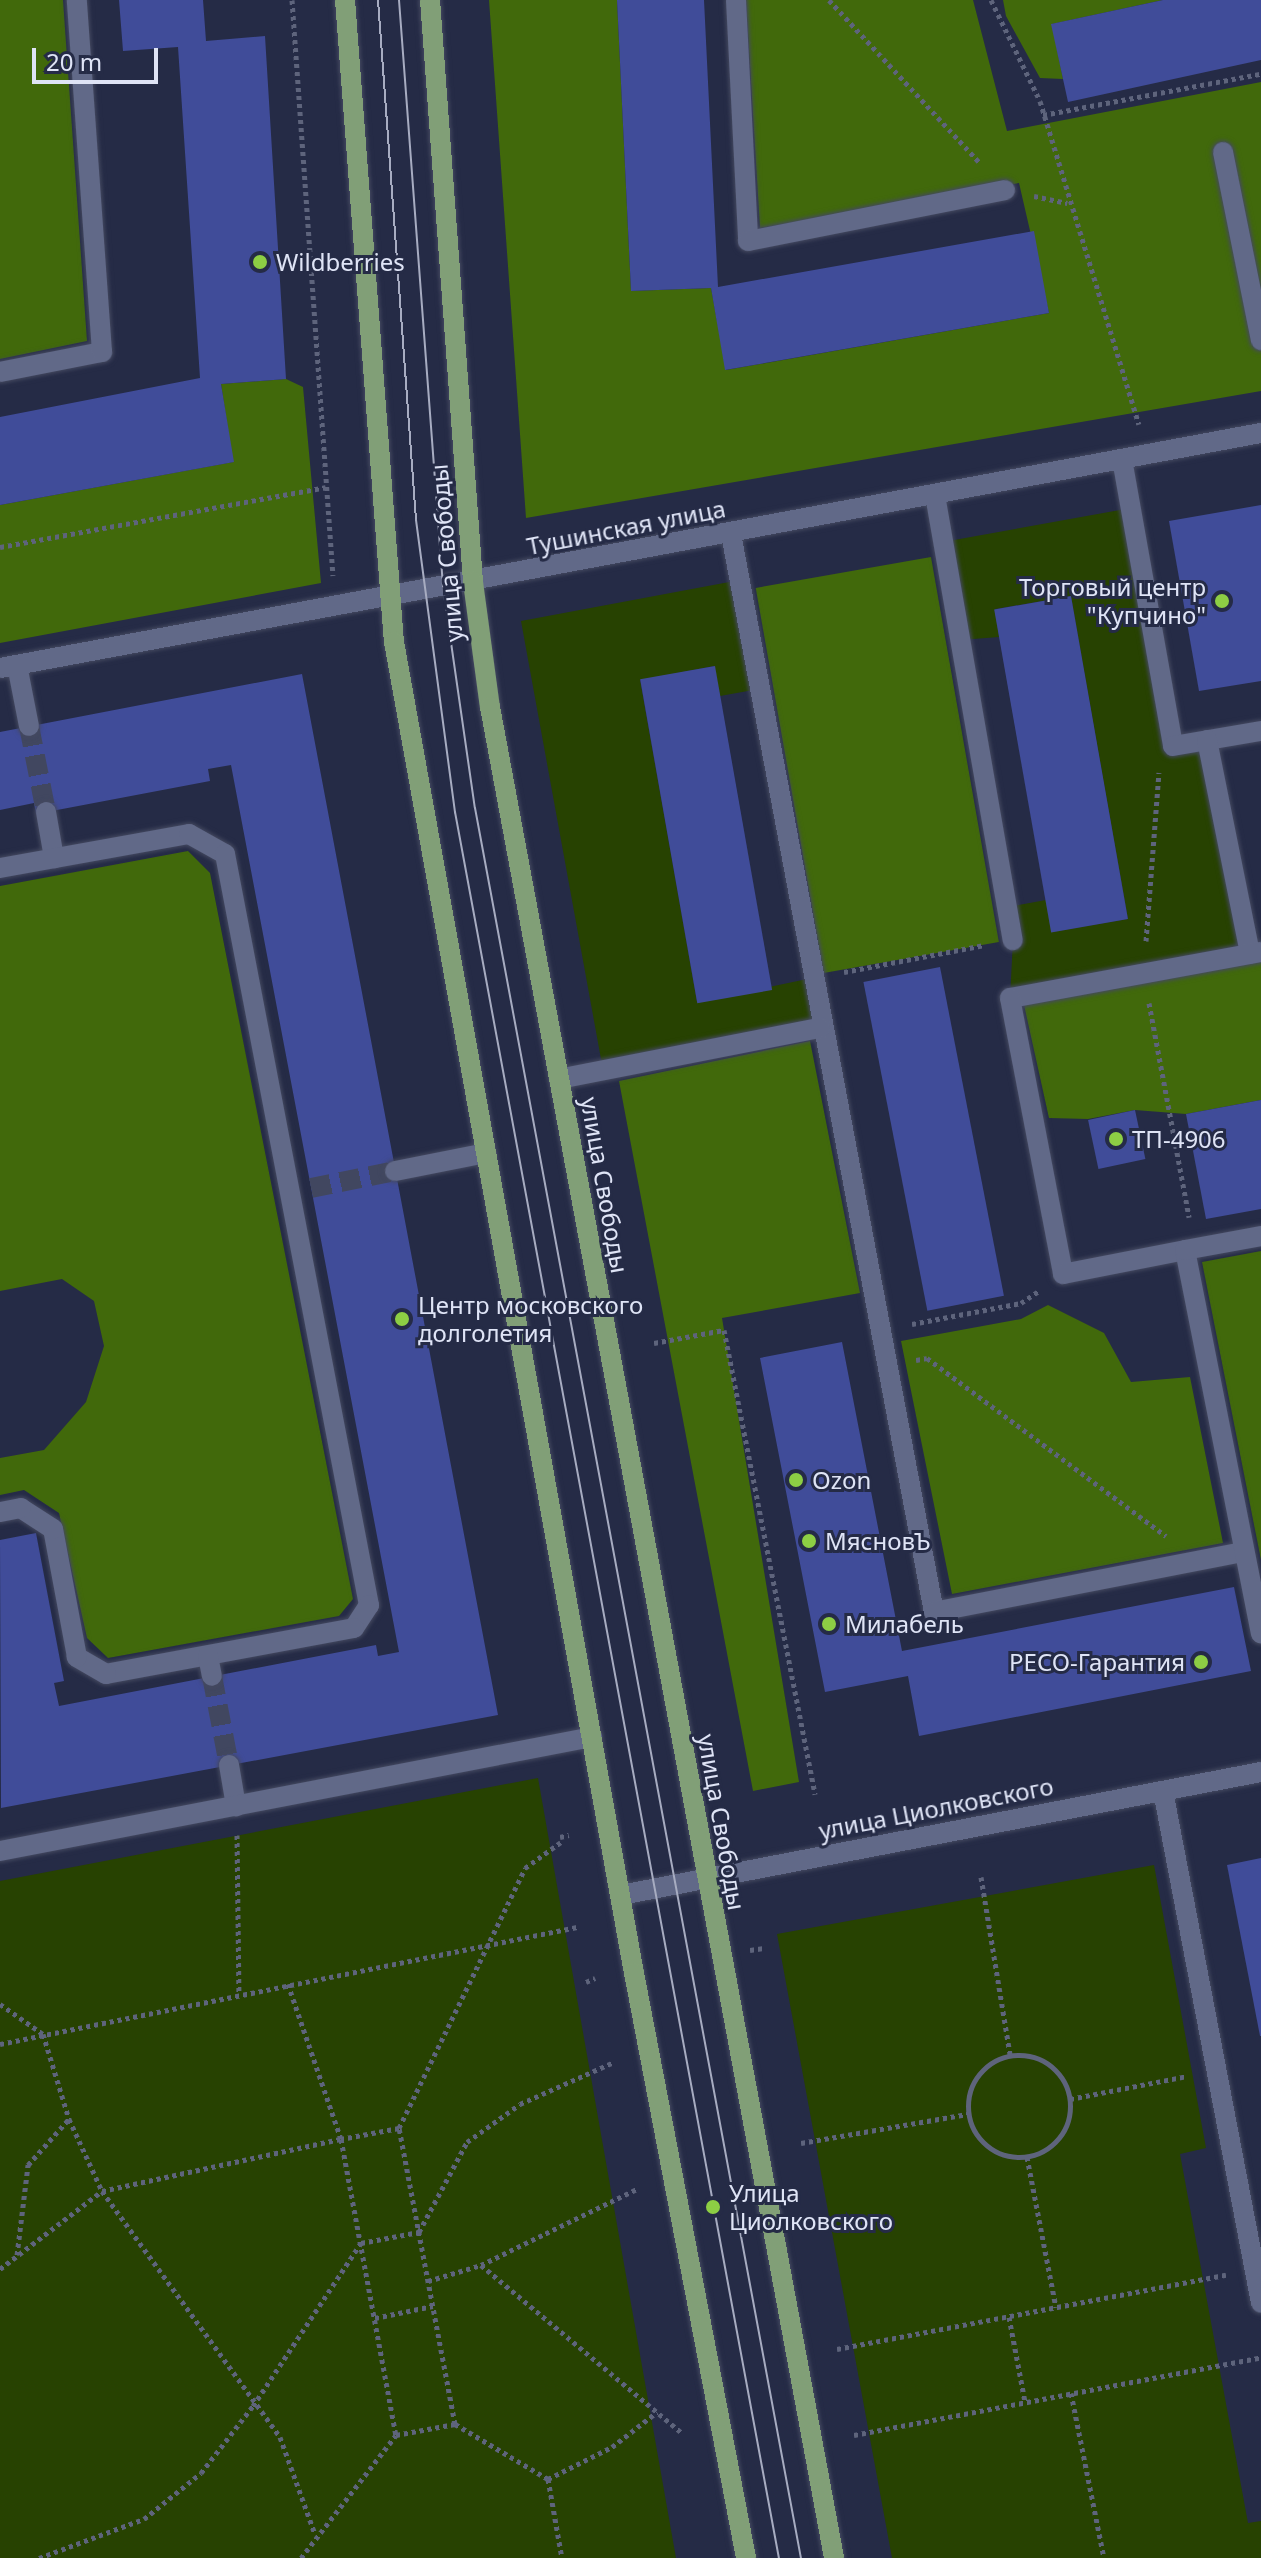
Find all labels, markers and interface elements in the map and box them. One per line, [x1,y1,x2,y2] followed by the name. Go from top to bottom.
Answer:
[36,32,162,82] scale bar
[46,45,102,78] text: 20 m
[276,248,405,276] place label: Wildberries
[251,253,269,271] marker: Wildberries
[424,463,468,643] street label: улица Свободы
[524,494,728,560] street label: Тушинская улица
[1019,573,1206,629] place label: Торговый центр "Купчино"
[1213,592,1231,610] marker: Торговый центр "Купчино"
[575,1095,635,1275] street label: улица Свободы
[1132,1125,1226,1153] place label: ТП-4906
[1107,1130,1125,1148] marker: ТП-4906
[418,1291,643,1347] place label: Центр московского долголетия
[393,1310,411,1328] marker: Центр московского долголетия
[812,1466,871,1494] place label: Ozon
[787,1471,805,1489] marker: Ozon
[825,1527,931,1555] place label: МясновЪ
[800,1532,818,1550] marker: МясновЪ
[845,1610,964,1638] place label: Милабель
[820,1615,838,1633] marker: Милабель
[1009,1648,1185,1676] place label: РЕСО-Гарантия
[1192,1653,1210,1671] marker: РЕСО-Гарантия
[692,1732,752,1912] street label: улица Свободы
[816,1771,1056,1845] street label: улица Циолковского
[729,2179,893,2235] place label: Улица Циолковского
[704,2198,722,2216] marker: Улица Циолковского

